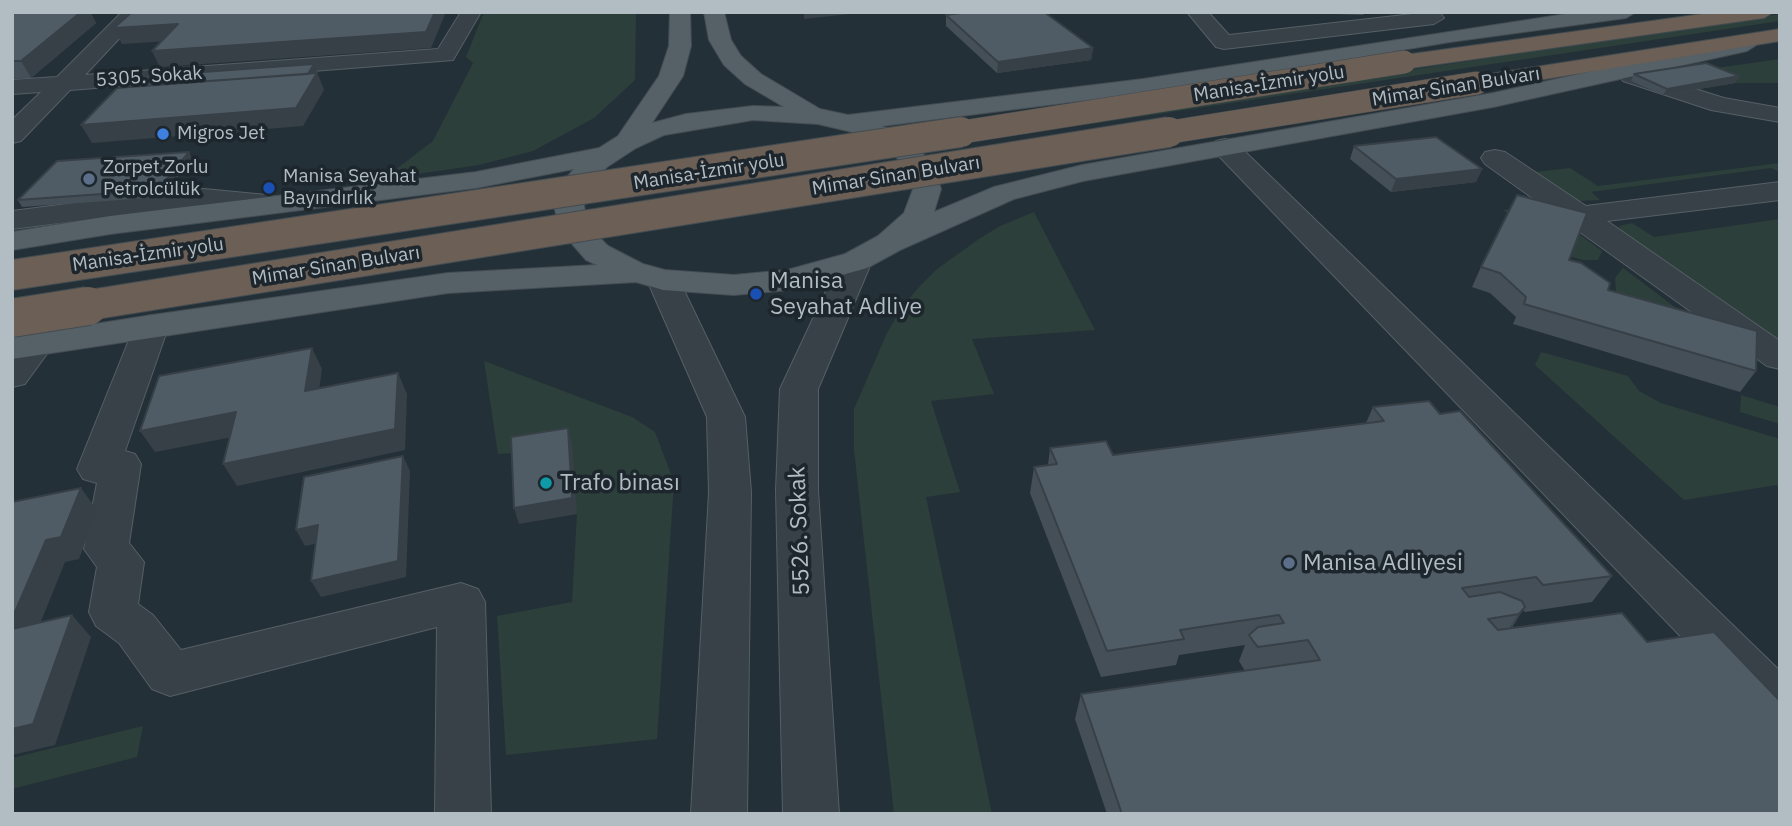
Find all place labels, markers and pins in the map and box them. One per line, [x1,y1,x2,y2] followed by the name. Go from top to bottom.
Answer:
[177,123,265,145] place label: Migros Jet
[155,126,171,142] marker: Migros Jet
[103,157,209,201] place label: Zorpet Zorlu Petrolcülük
[283,166,416,210] place label: Manisa Seyahat Bayındırlık
[81,171,97,187] marker: Zorpet Zorlu Petrolcülük
[261,180,277,196] marker: Manisa Seyahat Bayındırlık
[770,267,922,321] place label: Manisa Seyahat Adliye
[748,286,764,302] marker: Manisa Seyahat Adliye
[560,469,680,497] place label: Trafo binası
[538,475,554,491] marker: Trafo binası
[1303,549,1463,577] place label: Manisa Adliyesi
[1281,555,1297,571] marker: Manisa Adliyesi

